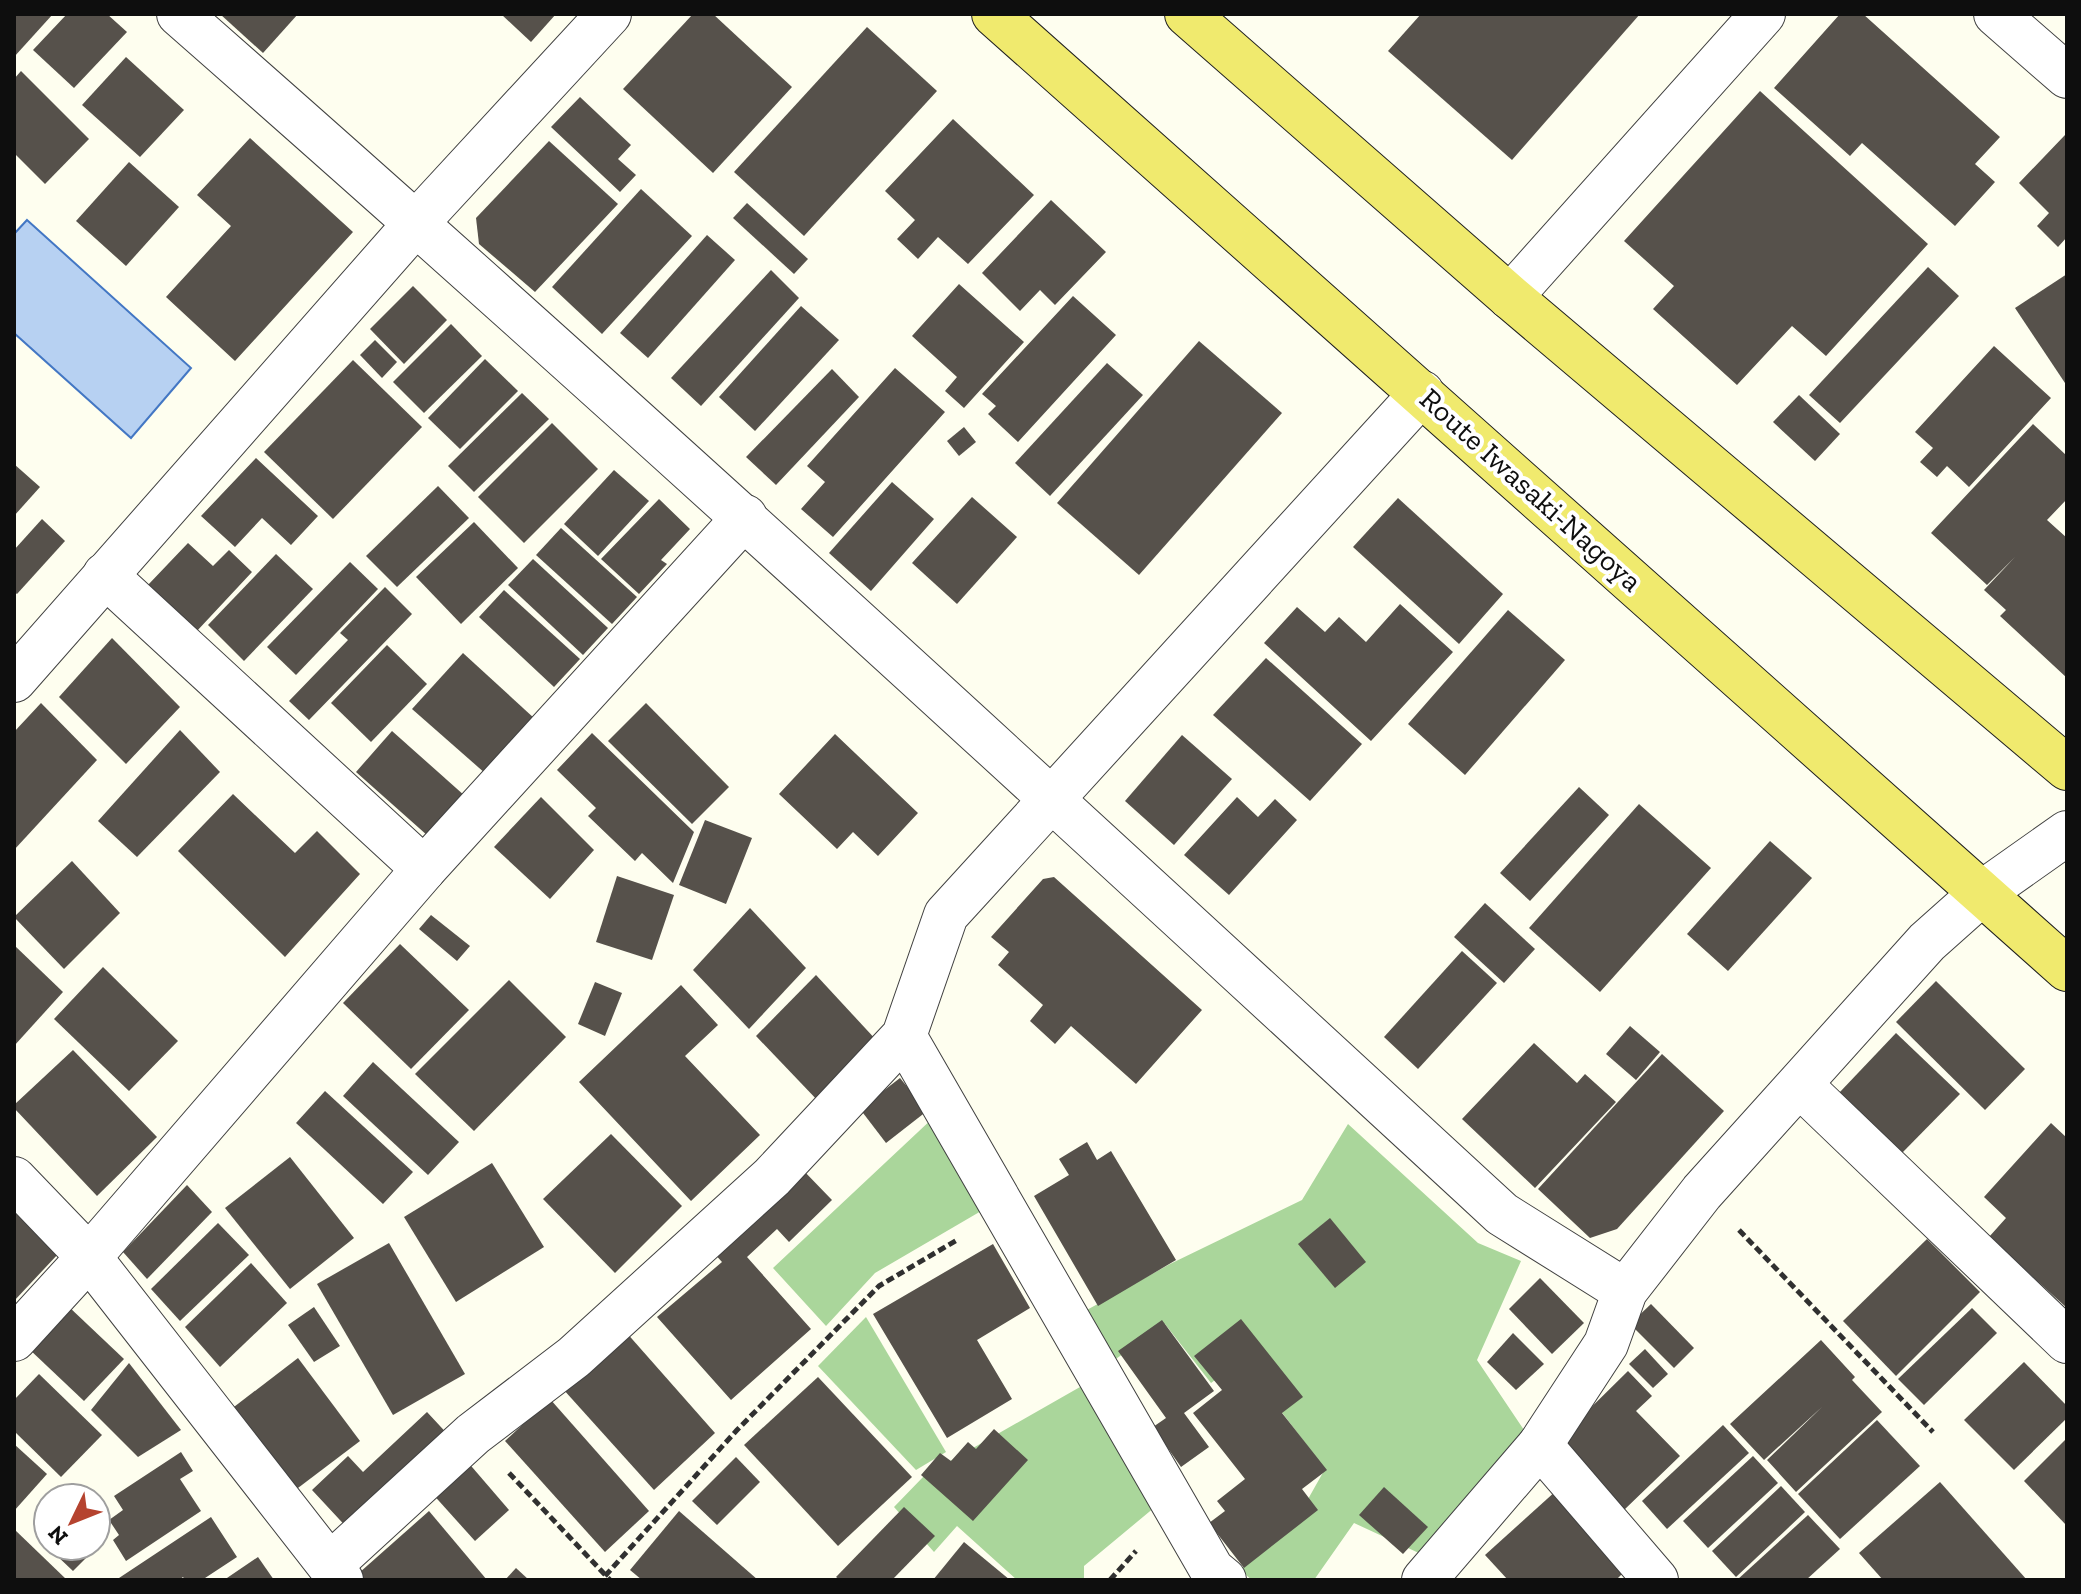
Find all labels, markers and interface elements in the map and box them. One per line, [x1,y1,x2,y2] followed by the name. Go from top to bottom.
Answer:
[1412,381,1650,599] street label: Route Iwasaki-Nagoya
[32,1482,112,1562] north arrow
[42,1520,73,1551] text: N

